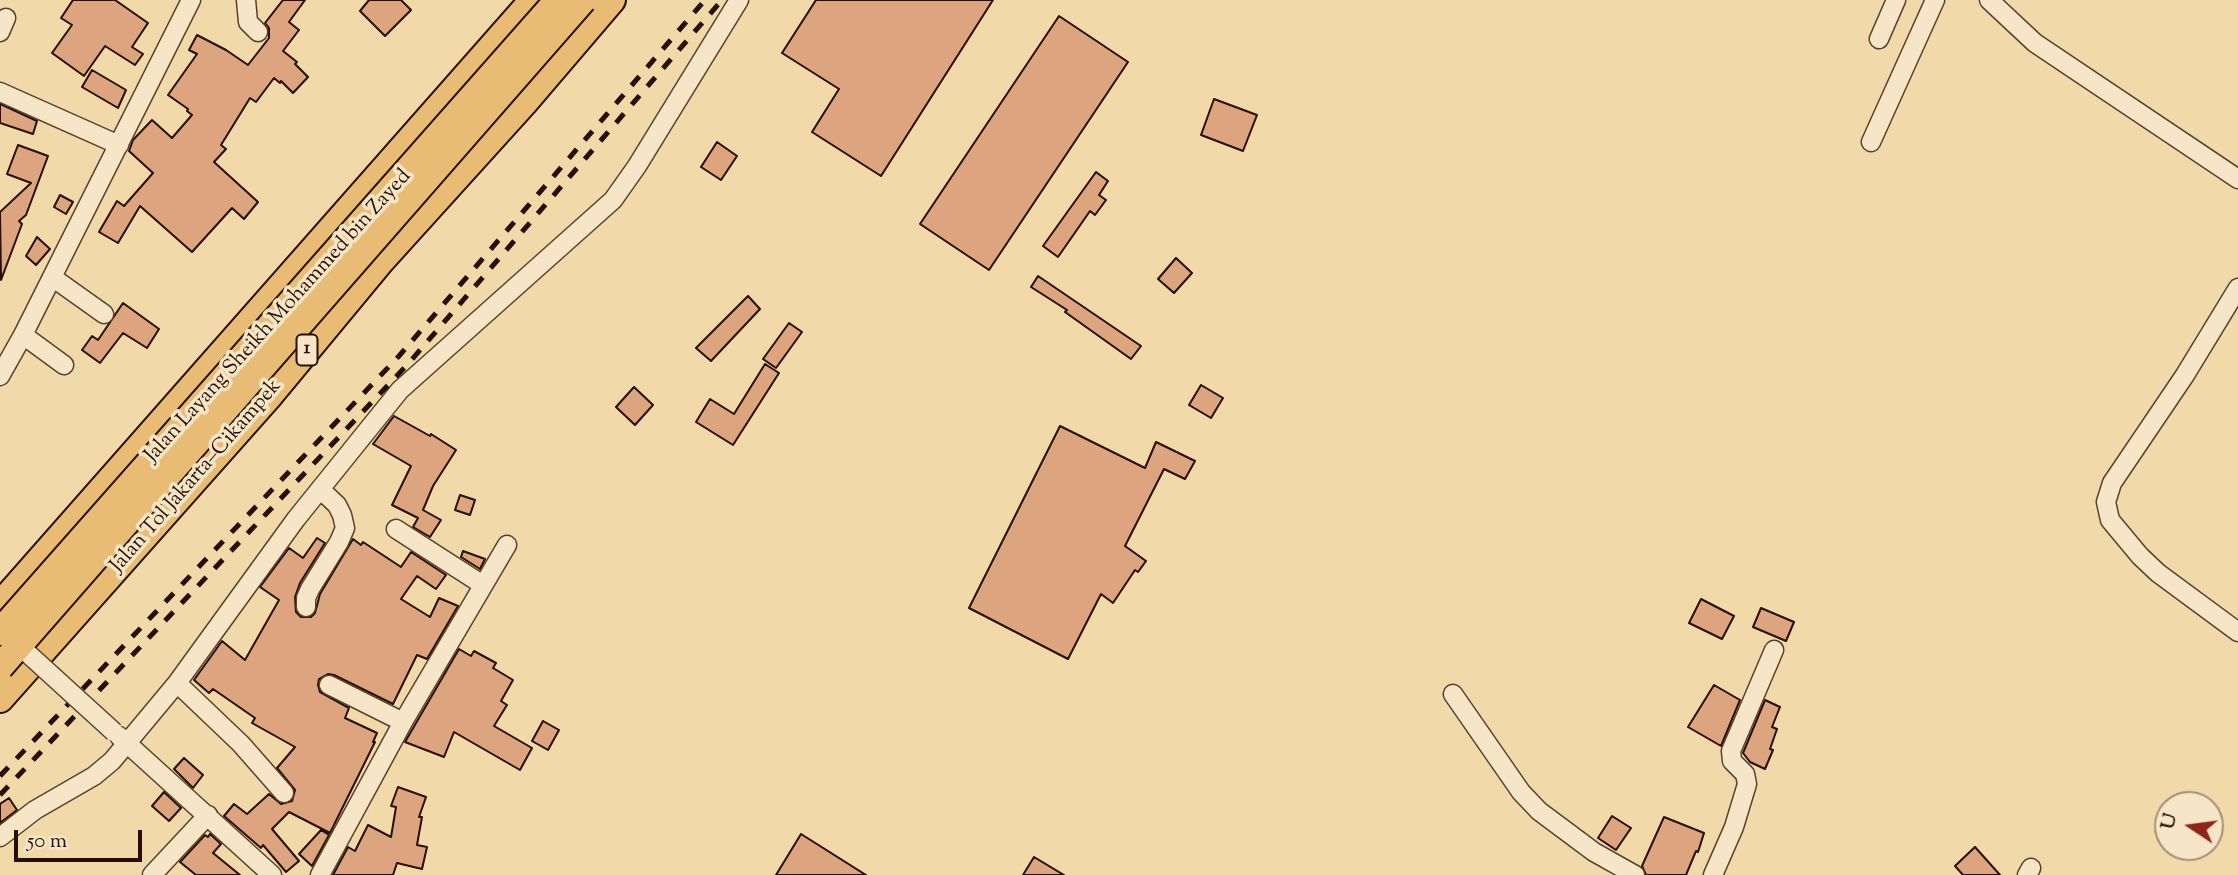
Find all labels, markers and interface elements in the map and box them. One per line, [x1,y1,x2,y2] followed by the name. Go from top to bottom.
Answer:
[140,165,418,469] street label: Jalan Layang Sheikh Mohammed bin Zayed
[296,334,318,366] road number: 1
[106,375,288,579] street label: Jalan Tol Jakarta–Cikampek
[2154,791,2224,861] north arrow
[2155,811,2185,832] text: U
[18,816,145,860] scale bar
[27,827,67,857] text: 50 m

